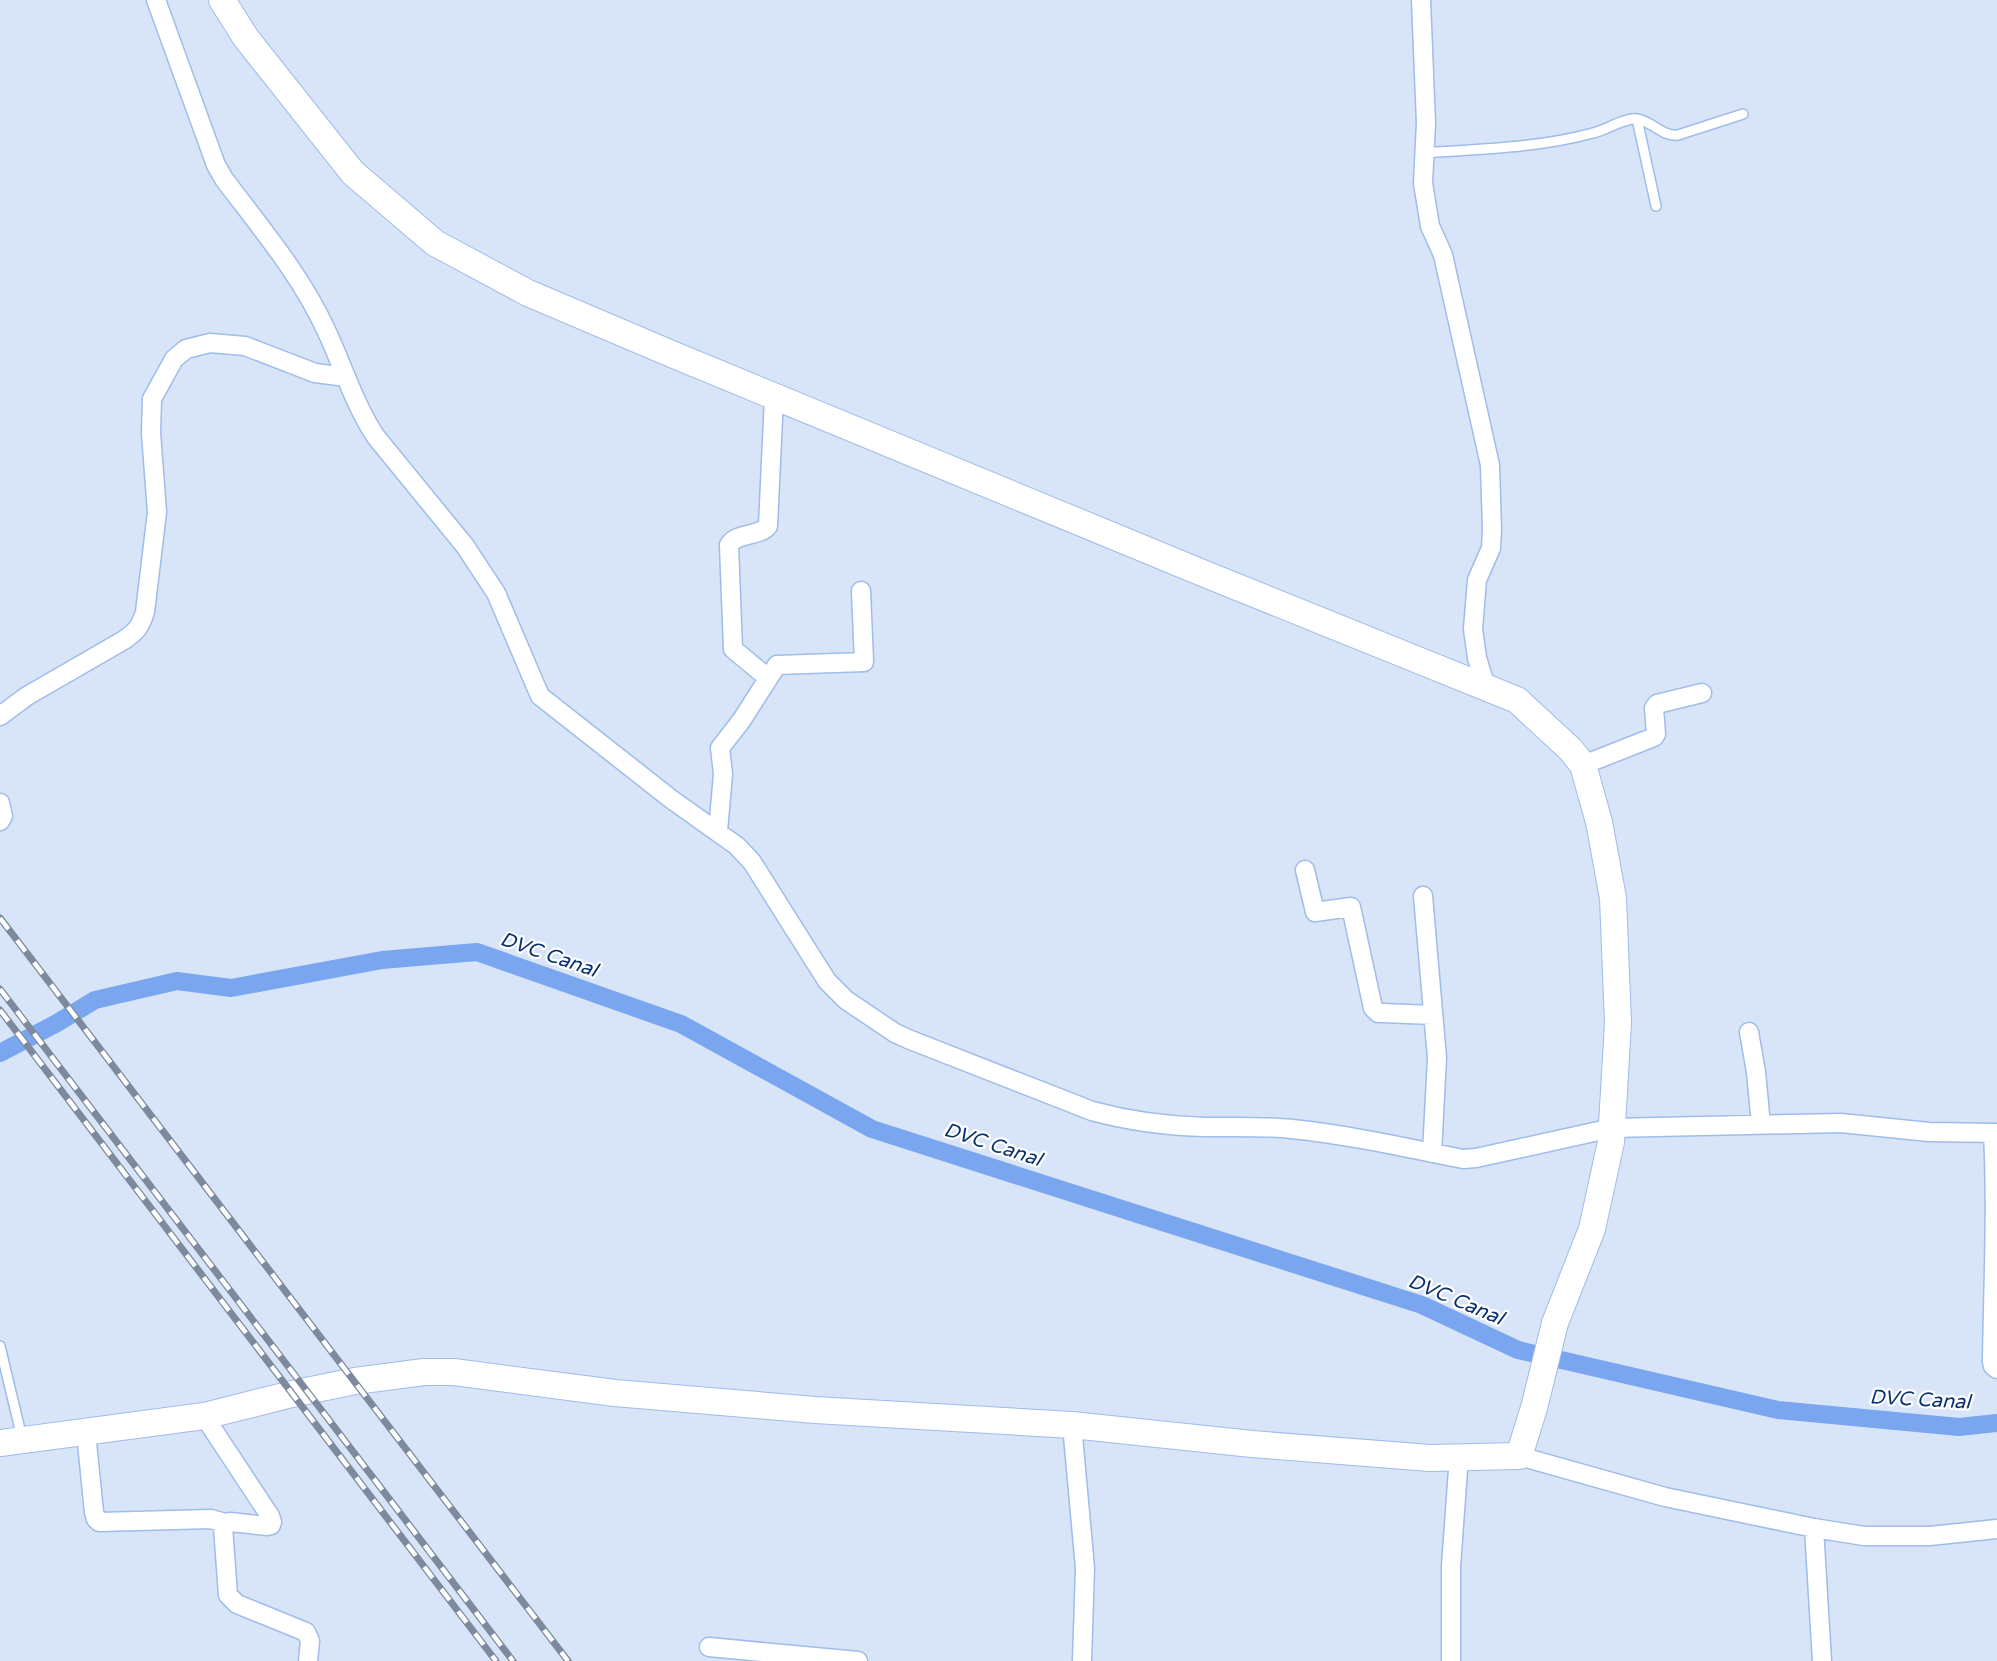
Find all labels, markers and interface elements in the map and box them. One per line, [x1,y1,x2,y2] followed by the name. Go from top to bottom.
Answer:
[497,927,602,983] water label: DVC Canal
[941,1118,1046,1173] water label: DVC Canal
[1404,1269,1509,1331] water label: DVC Canal
[1869,1385,1973,1415] water label: DVC Canal

